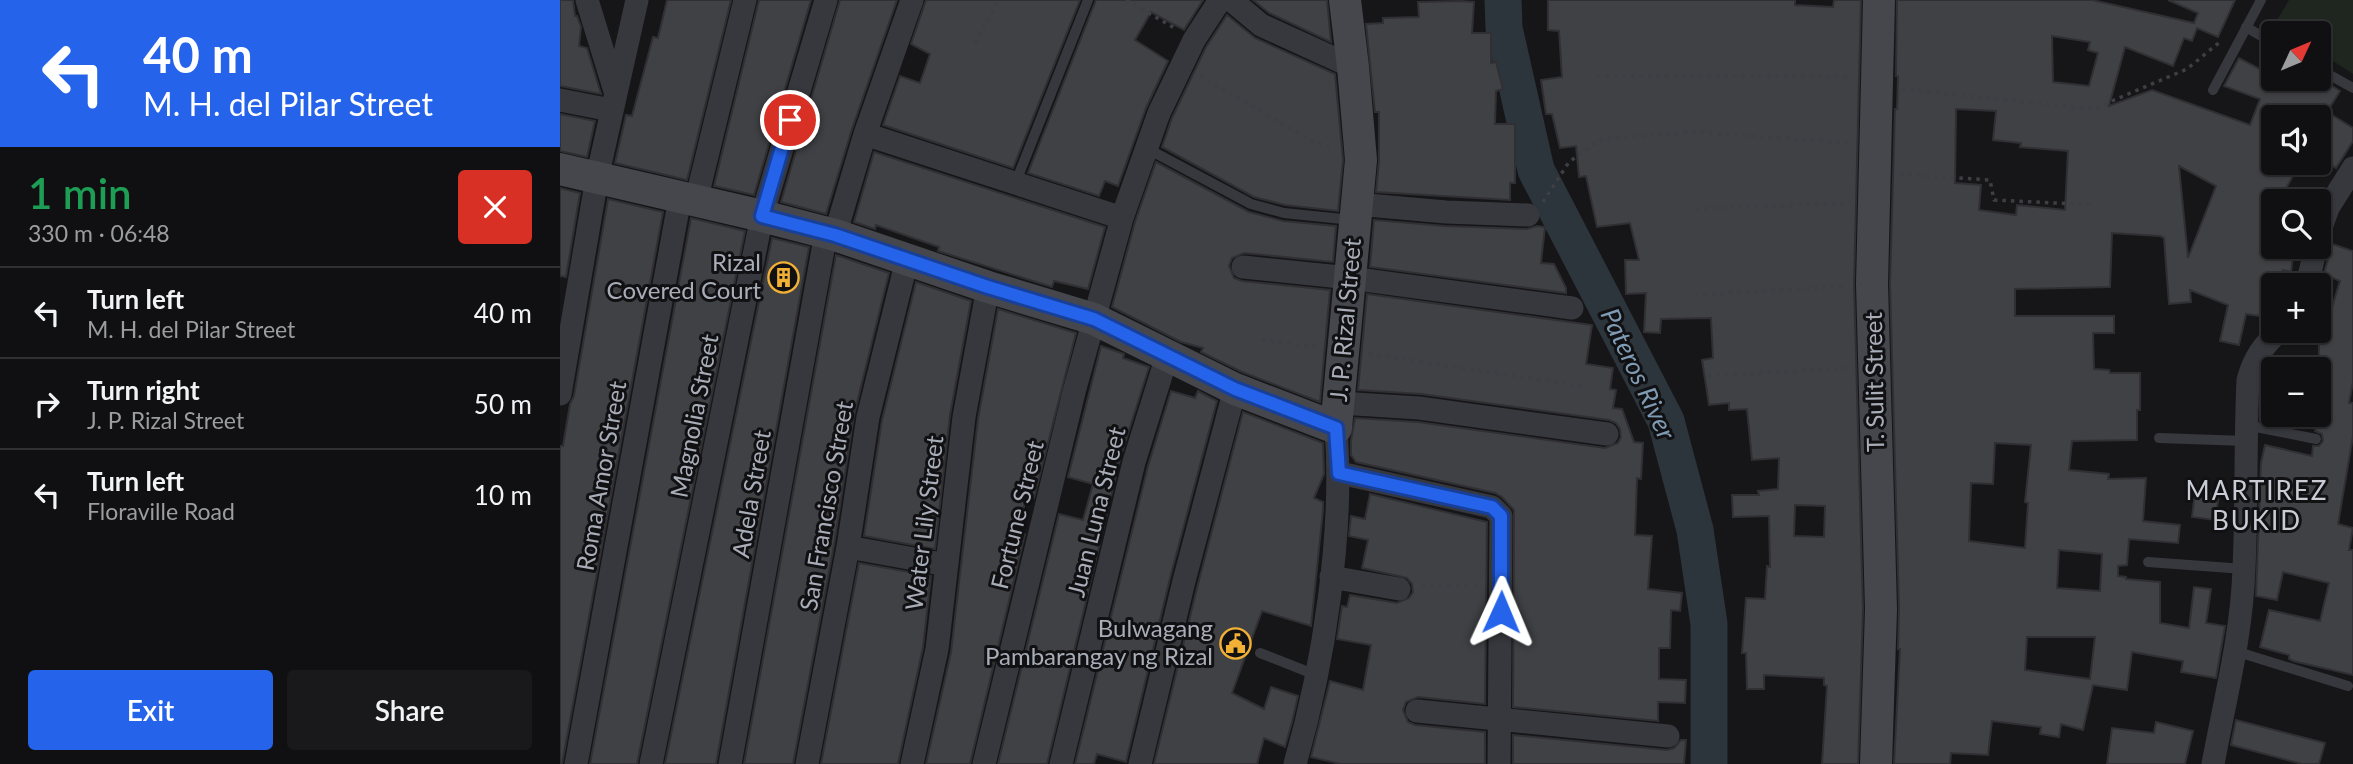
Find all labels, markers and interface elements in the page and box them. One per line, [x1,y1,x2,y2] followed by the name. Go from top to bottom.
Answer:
[2261,21,2331,91] north arrow
[2261,21,2331,427] map controls
[143,25,253,83] text: 40 m
[28,28,119,119] icon: left
[143,84,433,123] text: M. H. del Pilar Street
[760,90,820,150] pin
[771,101,809,139] icon: arrive
[2261,105,2331,175] button: sound
[28,168,132,218] text: 1 min
[458,170,532,244] button: close
[2261,189,2331,259] button: search
[28,219,170,247] text: 330 m · 06:48
[1323,237,1366,403] street label: J. P. Rizal Street
[607,247,761,304] place label: Rizal Covered Court
[767,260,801,294] building icon: Rizal Covered Court
[2261,273,2331,343] button: +
[87,283,184,315] text: Turn left
[28,294,66,332] icon: left
[474,297,532,329] text: 40 m
[1595,303,1684,445] water label: Pateros River
[1858,311,1889,452] street label: T. Sulit Street
[87,315,295,343] text: M. H. del Pilar Street
[663,331,724,500] street label: Magnolia Street
[2261,357,2331,427] button: −
[87,374,200,406] text: Turn right
[570,378,632,573] street label: Roma Amor Street
[28,385,66,423] icon: right
[474,388,532,420] text: 50 m
[793,398,858,613] street label: San Francisco Street
[87,406,244,434] text: J. P. Rizal Street
[1060,423,1131,600] street label: Juan Luna Street
[725,427,776,560] street label: Adela Street
[898,433,949,612] street label: Water Lily Street
[984,437,1049,592] street label: Fortune Street
[87,465,184,497] text: Turn left
[2185,474,2329,536] district label: MARTIREZ BUKID
[28,476,66,514] icon: left
[474,479,532,511] text: 10 m
[87,497,235,525] text: Floraville Road
[1464,575,1538,649] position arrow
[985,613,1213,670] place label: Bulwagang Pambarangay ng Rizal
[1219,626,1253,660] public building icon: Bulwagang Pambarangay ng Rizal
[28,670,273,750] button: Exit
[287,670,532,750] button: Share

